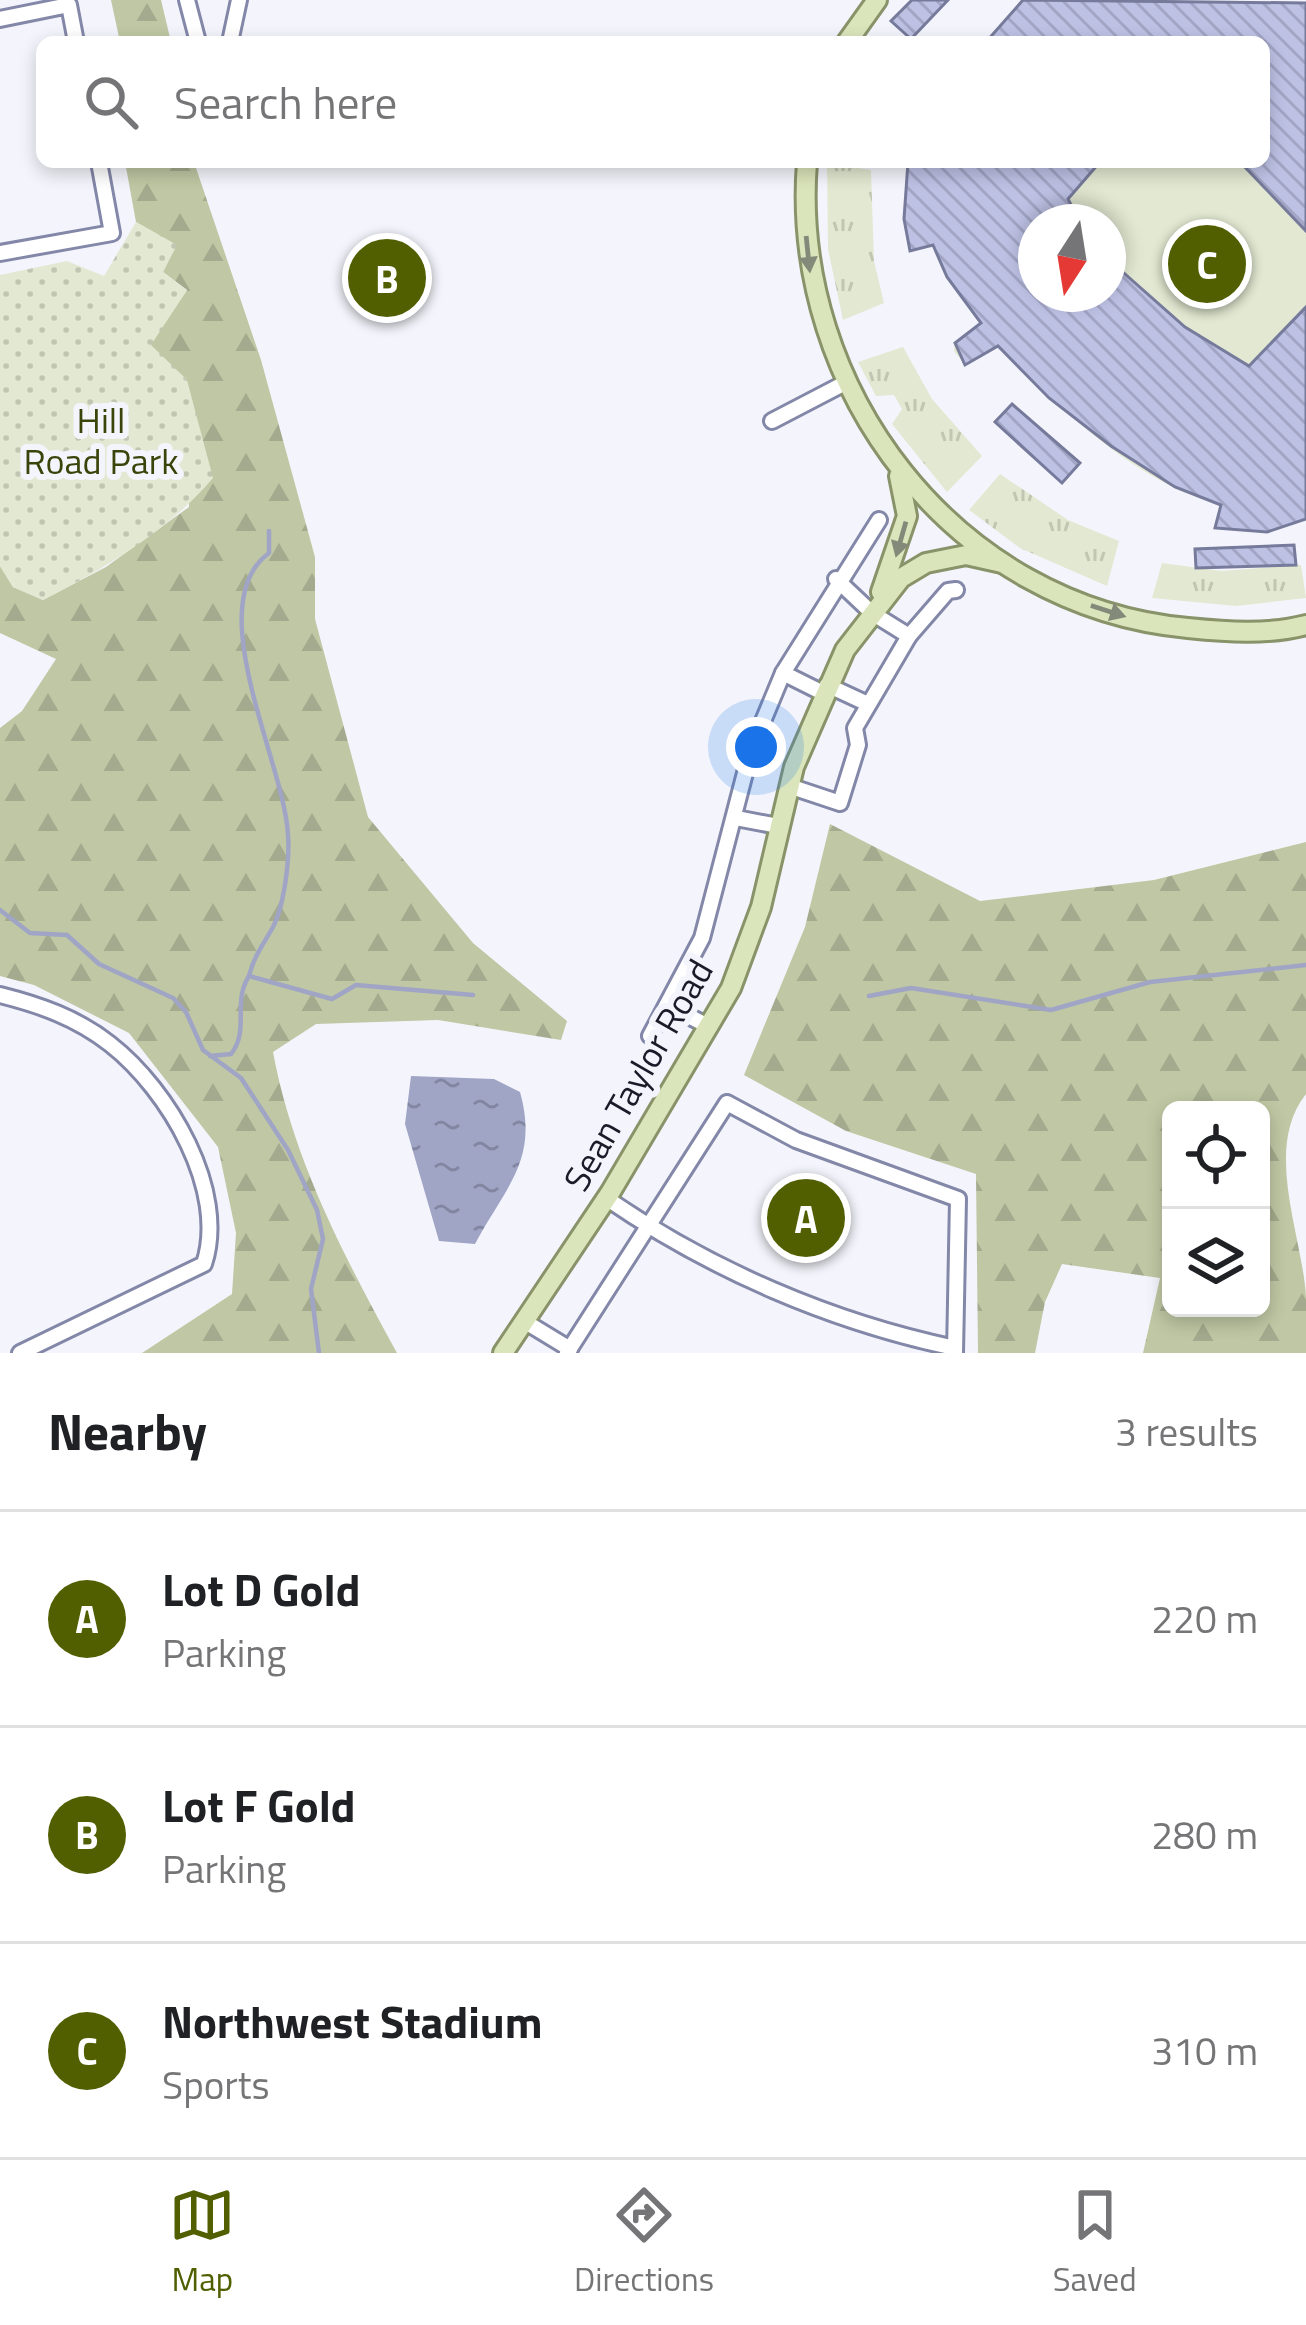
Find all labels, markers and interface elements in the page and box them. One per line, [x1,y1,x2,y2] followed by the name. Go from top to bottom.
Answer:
[36,36,1270,168] search box
[174,68,397,136] text: Search here
[78,69,144,135] icon: search
[1018,204,1126,312] north arrow
[1168,219,1246,309] pin: C
[348,233,426,323] pin: B
[799,236,818,273] one-way arrow
[24,392,178,488] park label: Hill Road Park
[891,521,909,557] one-way arrow
[1090,603,1127,622] one-way arrow
[726,717,786,777] your location
[549,949,726,1201] street label: Sean Taylor Road
[1162,1101,1270,1317] map controls
[1162,1101,1270,1209] button: locate
[767,1173,845,1263] pin: A
[1162,1209,1270,1317] button: layers
[48,1392,207,1470] text: Nearby
[1115,1402,1258,1461] text: 3 results
[162,1555,360,1623] text: Lot D Gold
[75,1589,99,1648] text: A
[1151,1589,1258,1648] text: 220 m
[162,1623,286,1682] text: Parking
[162,1771,356,1839] text: Lot F Gold
[75,1805,99,1864] text: B
[1151,1805,1258,1864] text: 280 m
[162,1839,286,1898] text: Parking
[162,1987,542,2055] text: Northwest Stadium
[76,2021,98,2080] text: C
[1151,2021,1258,2080] text: 310 m
[162,2055,270,2114] text: Sports
[169,2182,235,2304] tab: Map
[574,2182,714,2304] tab: Directions
[1053,2182,1137,2304] tab: Saved

